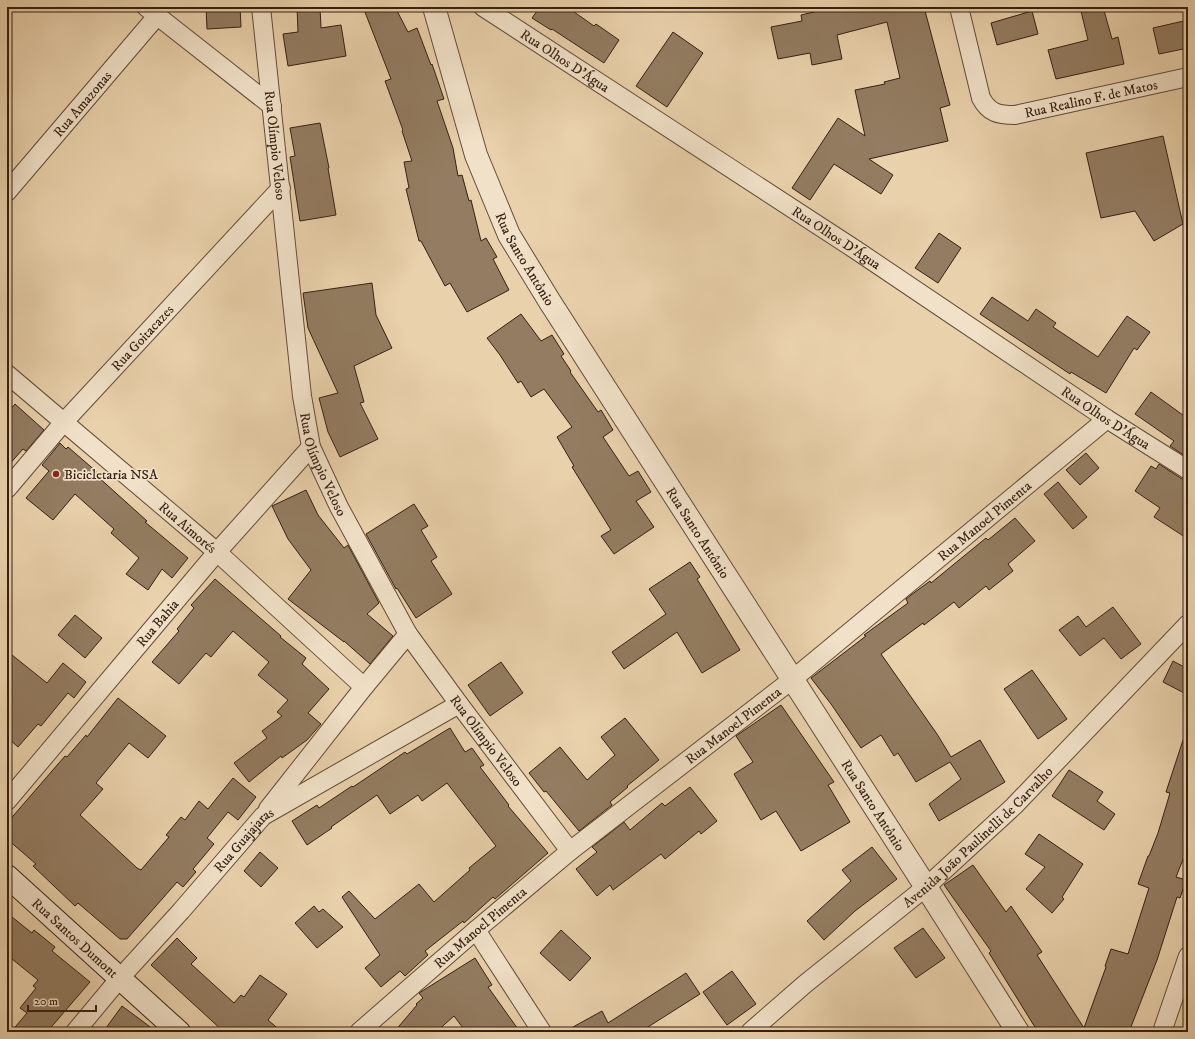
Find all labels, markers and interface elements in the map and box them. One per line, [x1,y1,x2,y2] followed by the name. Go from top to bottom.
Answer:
[517,26,613,97] street label: Rua Olhos D'Água
[50,67,116,141] street label: Rua Amazonas
[1023,76,1160,123] street label: Rua Realino F. de Matos
[260,90,289,201] street label: Rua Olímpio Veloso
[788,203,884,274] street label: Rua Olhos D'Água
[491,210,558,310] street label: Rua Santo Antônio
[108,301,178,375] street label: Rua Goitacazes
[1057,383,1153,454] street label: Rua Olhos D'Água
[295,411,350,520] street label: Rua Olímpio Veloso
[64,466,159,484] place label: Bicicletaria NSA
[51,469,61,479] marker: Bicicletaria NSA
[934,477,1036,565] street label: Rua Manoel Pimenta
[661,484,733,582] street label: Rua Santo Antônio
[154,498,220,558] street label: Rua Aimorés
[133,596,183,651] street label: Rua Bahia
[682,683,785,769] street label: Rua Manoel Pimenta
[445,692,526,791] street label: Rua Olímpio Veloso
[837,757,909,855] street label: Rua Santo Antônio
[899,763,1057,912] street label: Avenida João Paulinelli de Carvalho
[210,804,277,877] street label: Rua Guajajaras
[430,883,531,973] street label: Rua Manoel Pimenta
[27,895,122,983] street label: Rua Santos Dumont
[28,987,96,1013] scale bar
[34,994,58,1009] text: 20 m

